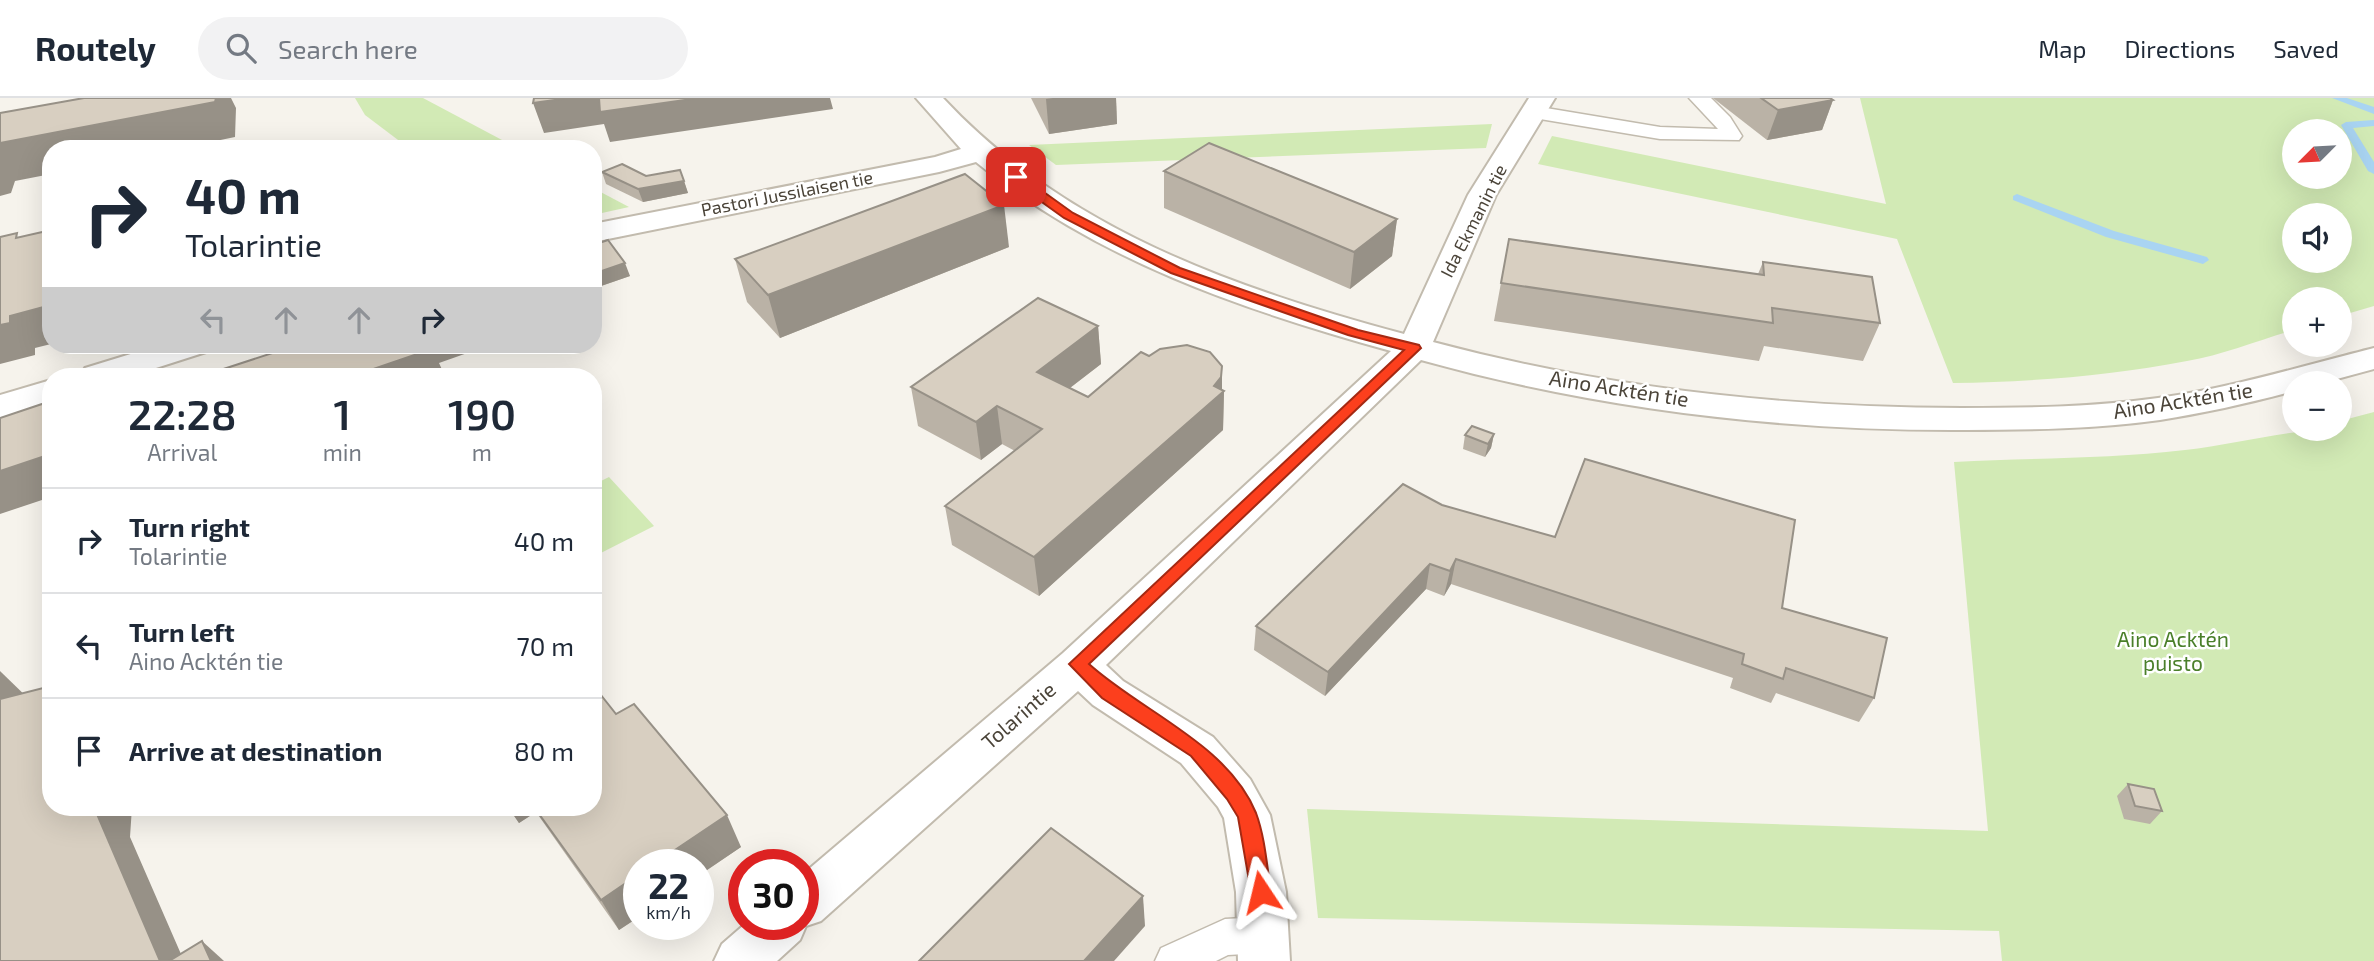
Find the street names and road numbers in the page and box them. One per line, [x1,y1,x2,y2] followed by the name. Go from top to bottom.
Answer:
[1435,160,1511,281] street label: Ida Ekmanin tie
[699,166,875,220] street label: Pastori Jussilaisen tie
[1548,364,1691,411] street label: Aino Acktén tie
[2111,376,2254,423] street label: Aino Acktén tie
[976,676,1060,754] street label: Tolarintie

